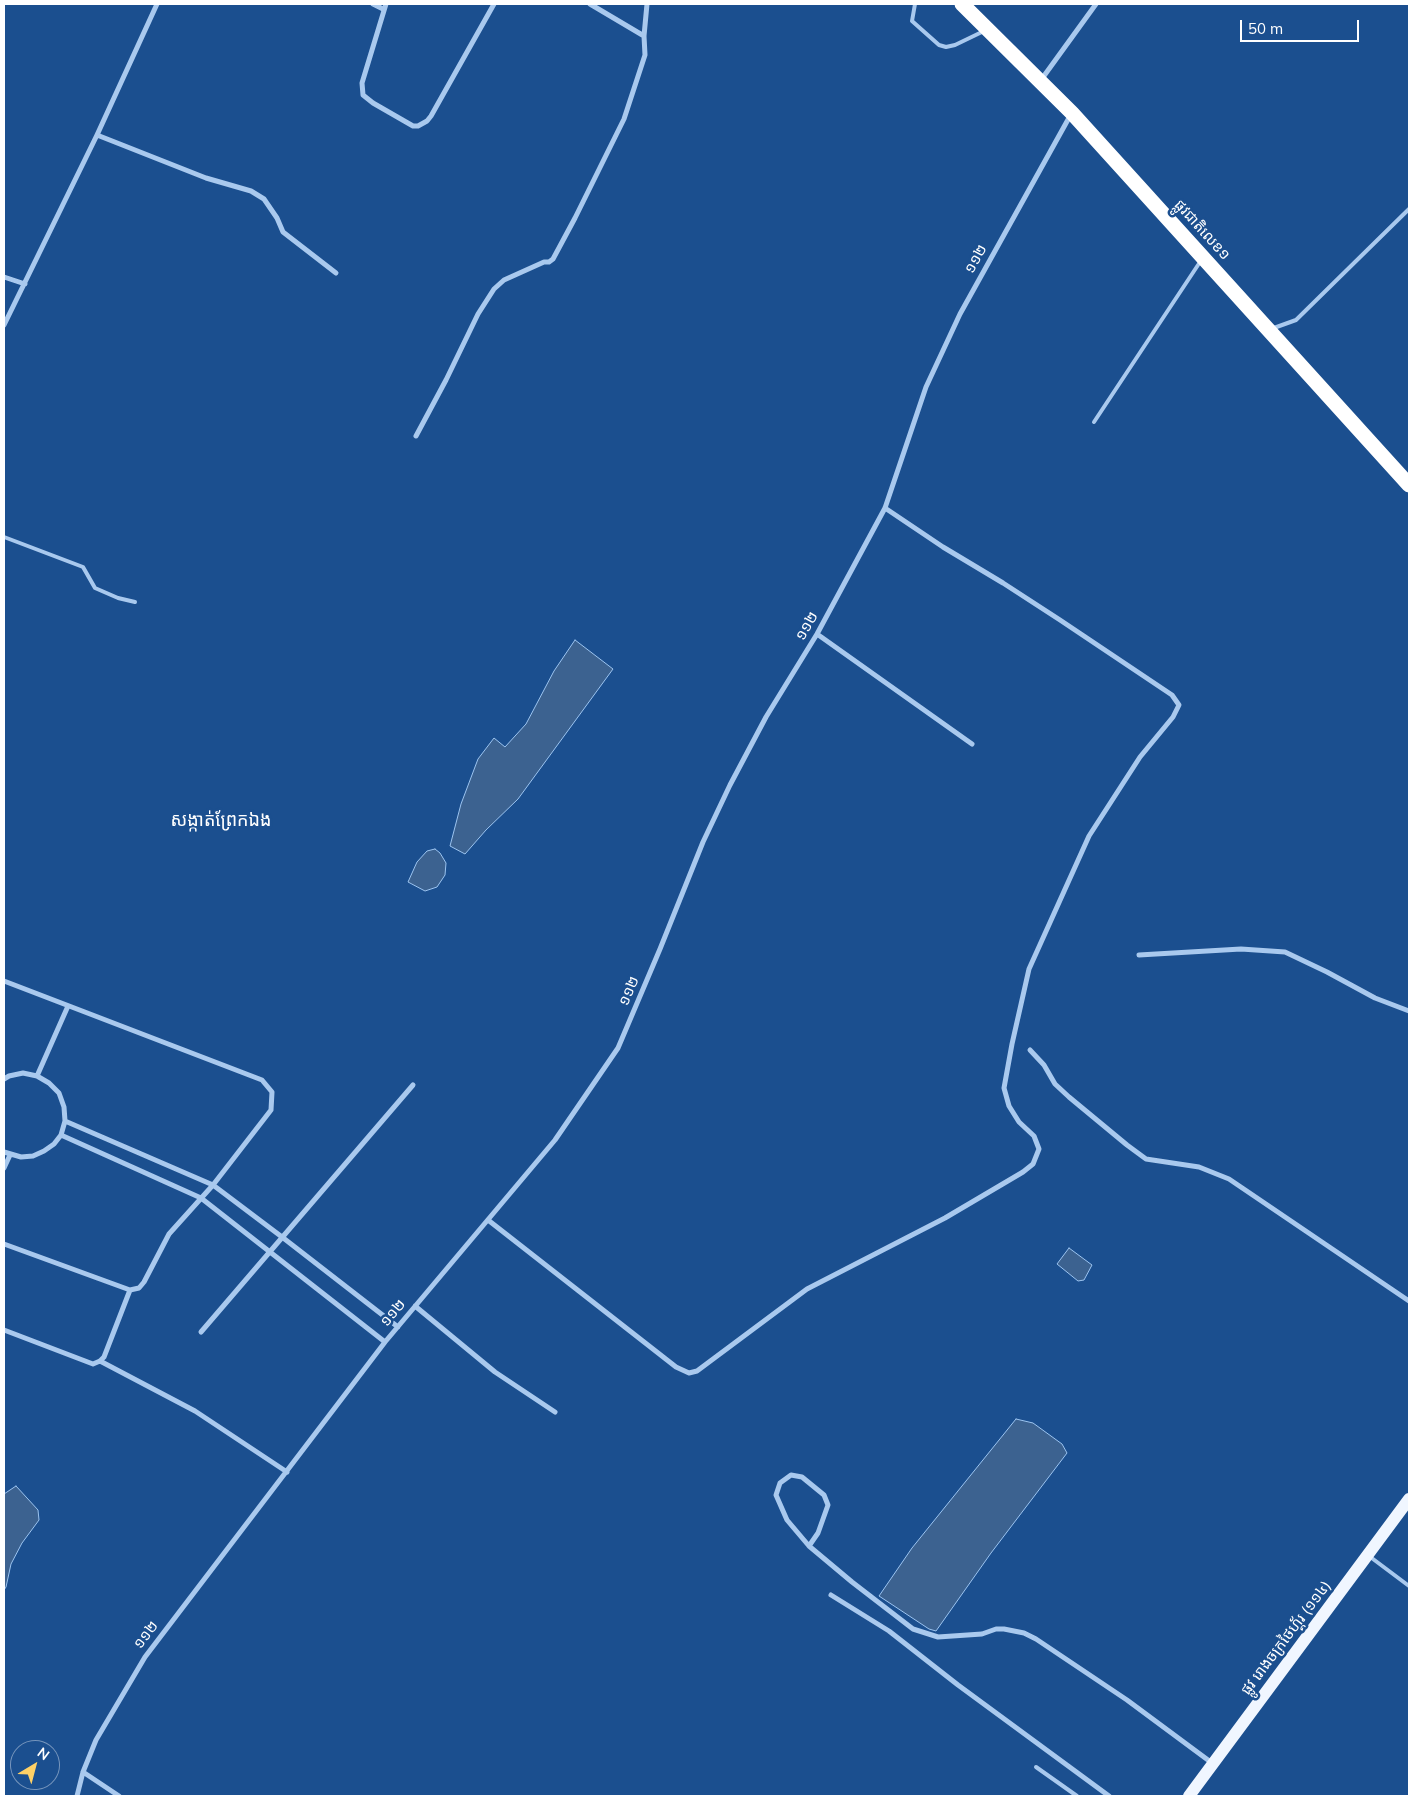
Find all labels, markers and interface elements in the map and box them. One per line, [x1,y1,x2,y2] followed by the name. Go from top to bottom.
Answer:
[1243,10,1362,42] scale bar
[1248,19,1283,38] text: 50 m
[1170,196,1234,264] street label: ផ្លូវជាតិលេខ១
[961,241,991,277] street label: ១១២
[792,608,822,644] street label: ១១២
[171,810,271,832] district label: សង្កាត់ព្រែកឯង
[615,974,643,1008] street label: ១១២
[376,1296,410,1330] street label: ១១២
[1237,1577,1335,1699] street label: ផ្លូវ រោងចក្រថៃហ្គ័រ (១១៤)
[130,1617,162,1653] street label: ១១២
[10,1740,60,1790] north arrow
[34,1743,53,1764] text: N

